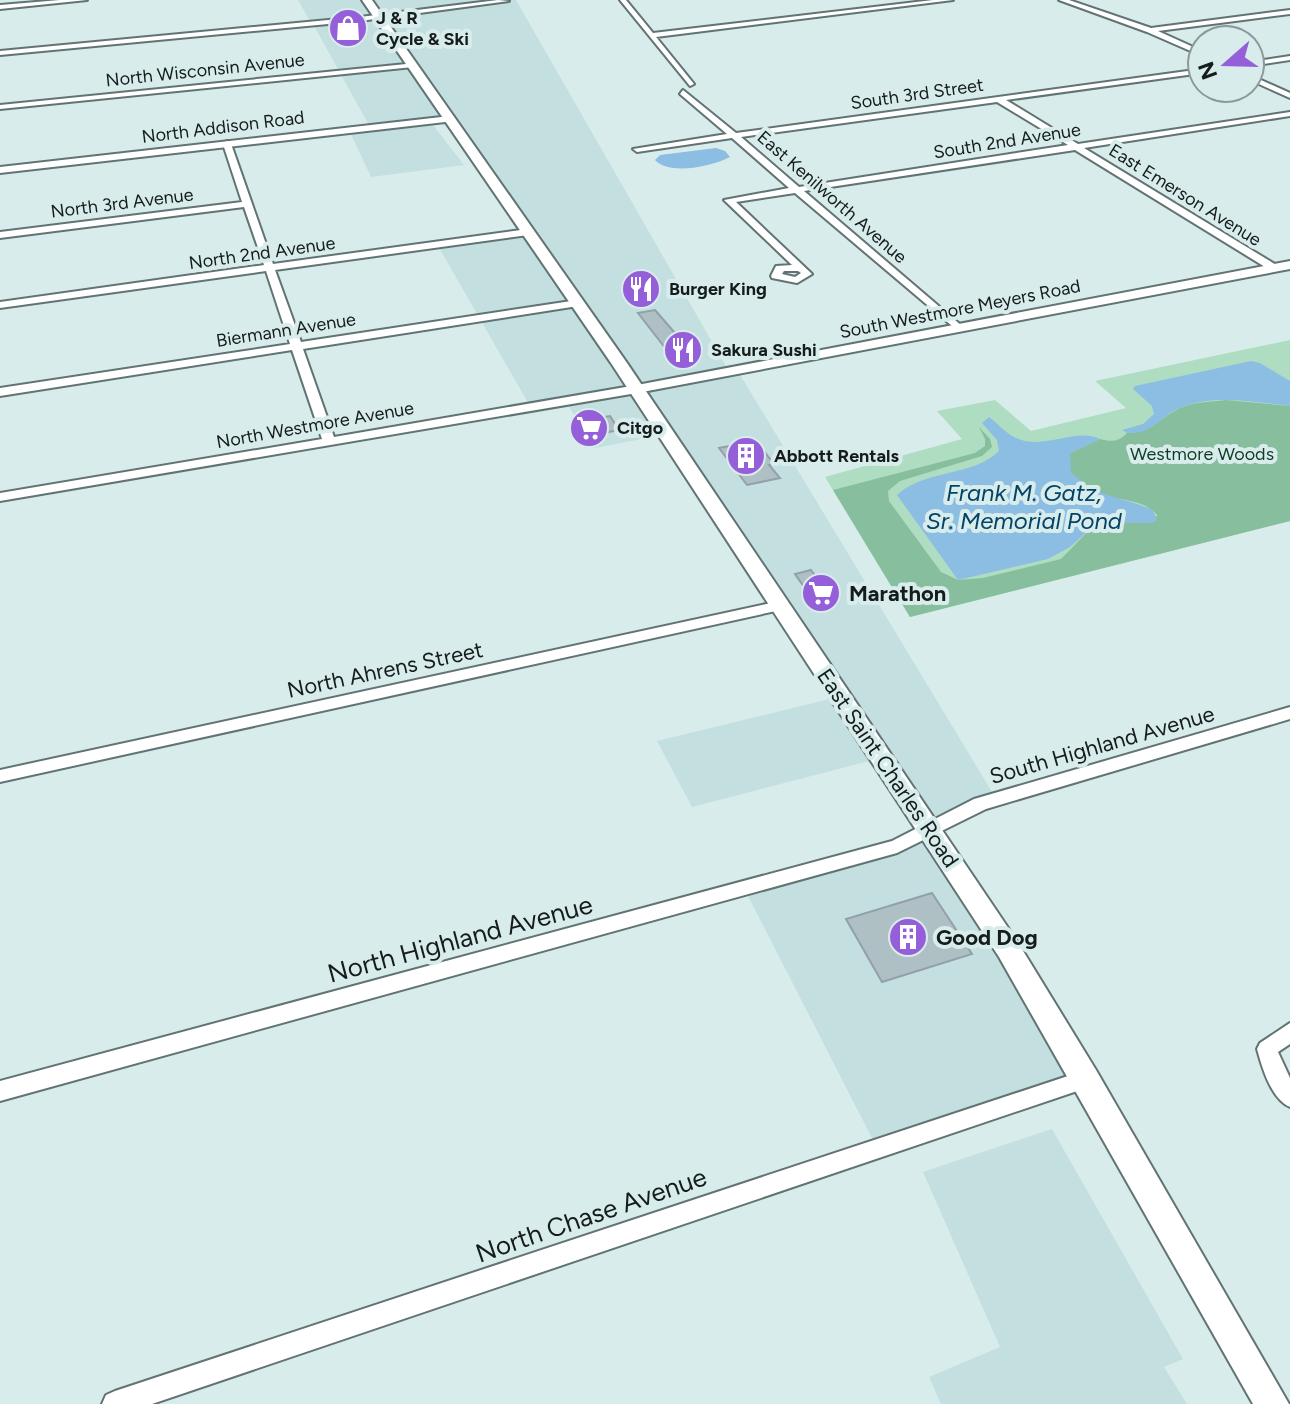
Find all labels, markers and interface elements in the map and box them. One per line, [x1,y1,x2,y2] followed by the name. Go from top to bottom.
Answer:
[327,7,369,49] shop icon: J & R Cycle & Ski
[376,7,469,50] place label: J & R Cycle & Ski
[1186,24,1266,104] north arrow
[105,49,306,91] street label: North Wisconsin Avenue
[1192,58,1223,83] text: N
[849,74,985,114] street label: South 3rd Street
[140,106,306,148] street label: North Addison Road
[932,118,1082,164] street label: South 2nd Avenue
[753,126,911,268] street label: East Kenilworth Avenue
[1105,139,1265,251] street label: East Emerson Avenue
[49,183,195,223] street label: North 3rd Avenue
[187,232,337,274] street label: North 2nd Avenue
[620,268,662,310] restaurant icon: Burger King
[838,275,1082,343] street label: South Westmore Meyers Road
[669,278,767,300] place label: Burger King
[215,308,358,352] street label: Biermann Avenue
[662,329,704,371] restaurant icon: Sakura Sushi
[711,339,817,361] place label: Sakura Sushi
[214,397,416,453] street label: North Westmore Avenue
[568,407,610,449] supermarket icon: Citgo
[617,417,663,439] place label: Citgo
[725,435,767,477] building icon: Abbott Rentals
[1130,443,1274,465] park label: Westmore Woods
[774,445,899,467] place label: Abbott Rentals
[926,478,1123,535] water label: Frank M. Gatz, Sr. Memorial Pond
[800,572,842,614] supermarket icon: Marathon
[849,580,946,607] place label: Marathon
[285,636,485,704] street label: North Ahrens Street
[811,663,965,873] street label: East Saint Charles Road
[987,700,1217,790] street label: South Highland Avenue
[324,888,596,990] street label: North Highland Avenue
[887,916,929,958] building icon: Good Dog
[936,924,1038,951] place label: Good Dog
[471,1160,711,1270] street label: North Chase Avenue

